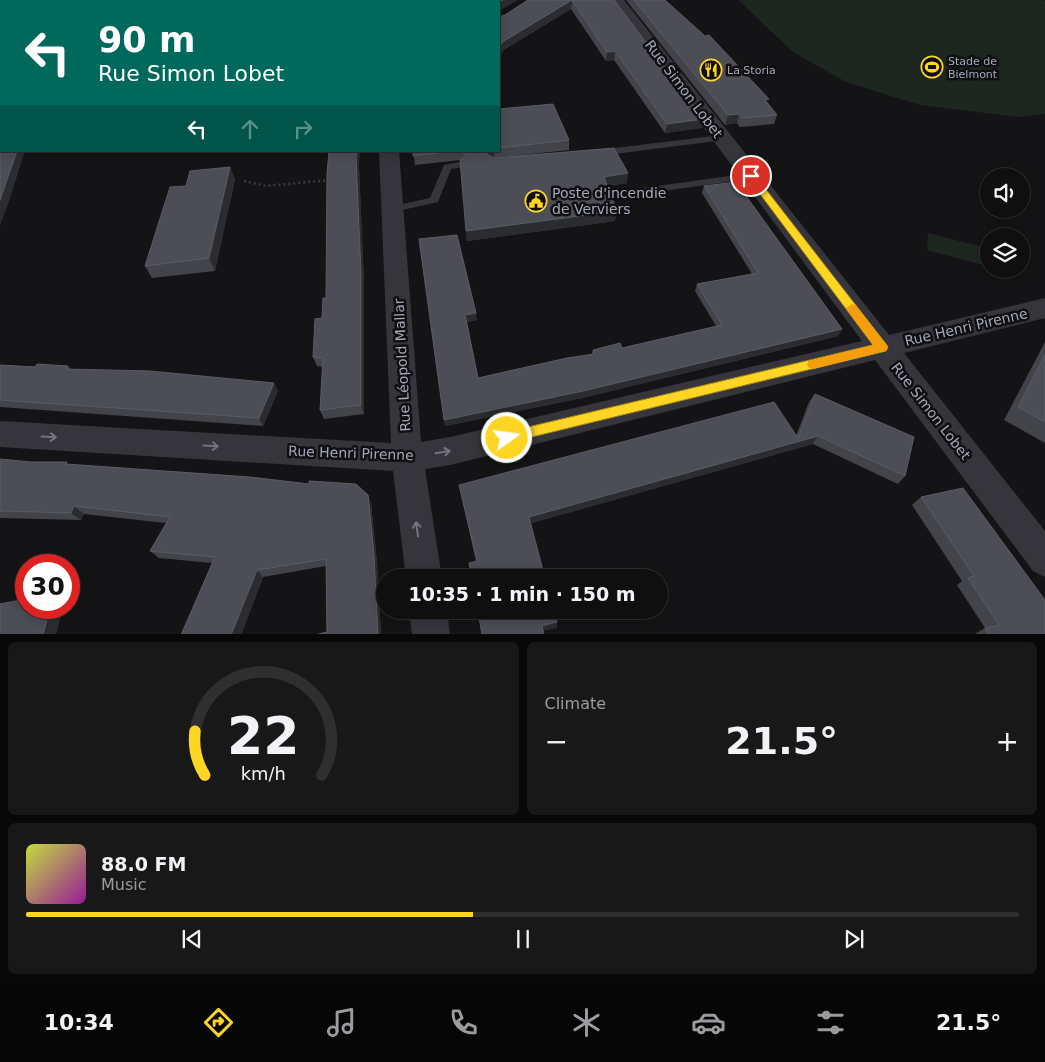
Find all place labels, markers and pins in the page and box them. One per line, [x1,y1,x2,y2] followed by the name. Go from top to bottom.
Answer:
[920,55,944,79] sports icon: Stade de Bielmont
[948,55,998,81] place label: Stade de Bielmont
[699,58,723,82] restaurant icon: La Storia
[727,64,776,77] place label: La Storia
[730,155,772,197] pin
[552,185,666,217] place label: Poste d'incendie de Verviers
[524,189,548,213] public building icon: Poste d'incendie de Verviers

